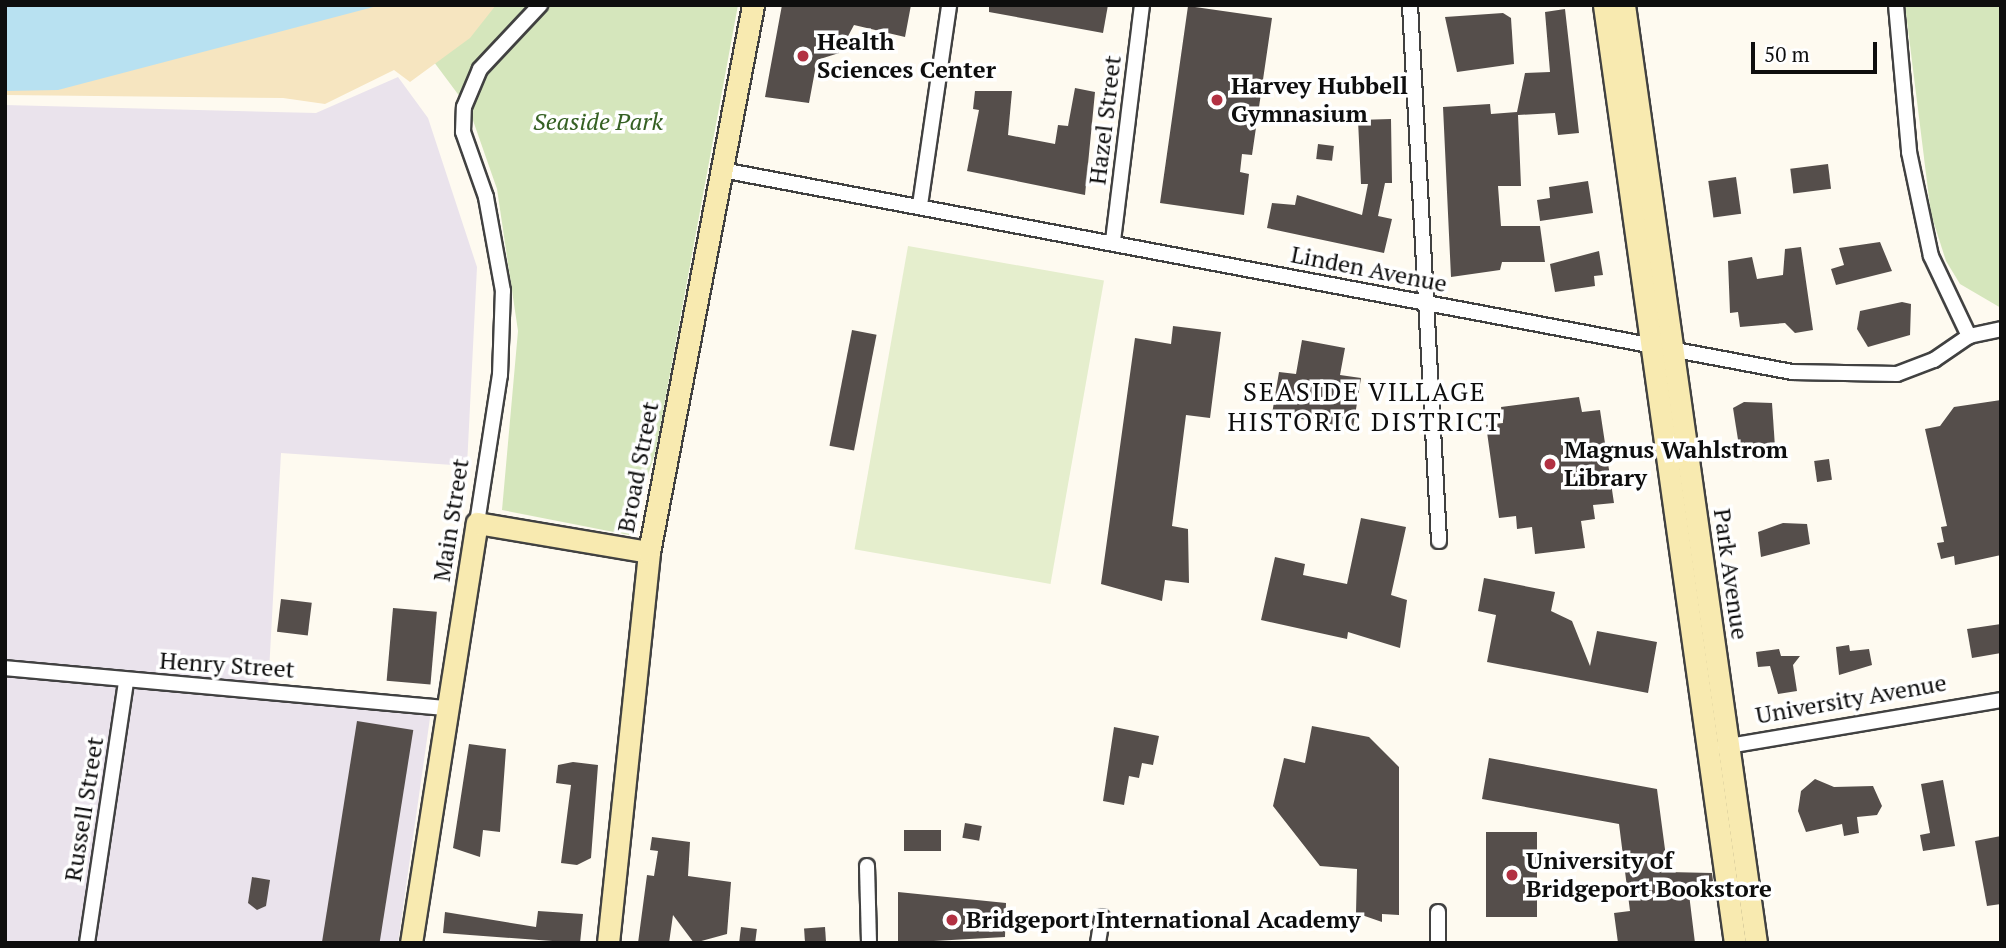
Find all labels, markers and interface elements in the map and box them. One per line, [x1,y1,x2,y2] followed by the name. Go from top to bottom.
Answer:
[817,28,996,84] place label: Health Sciences Center
[1754,28,1880,72] scale bar
[1764,40,1810,68] text: 50 m
[795,48,811,64] marker: Health Sciences Center
[1083,54,1127,186] street label: Hazel Street
[1231,72,1408,128] place label: Harvey Hubbell Gymnasium
[1209,92,1225,108] marker: Harvey Hubbell Gymnasium
[533,108,663,136] park label: Seaside Park
[1288,240,1450,298] street label: Linden Avenue
[1230,376,1500,438] district label: SEASIDE VILLAGE HISTORIC DISTRICT
[611,399,665,535] street label: Broad Street
[1564,436,1788,492] place label: Magnus Wahlstrom Library
[427,456,475,584] street label: Main Street
[1542,456,1558,472] marker: Magnus Wahlstrom Library
[1708,506,1754,642] street label: Park Avenue
[158,646,296,684] street label: Henry Street
[1753,668,1949,730] street label: University Avenue
[58,735,110,883] street label: Russell Street
[1526,847,1772,903] place label: University of Bridgeport Bookstore
[1504,867,1520,883] marker: University of Bridgeport Bookstore
[966,906,1361,934] place label: Bridgeport International Academy
[944,912,960,928] marker: Bridgeport International Academy

